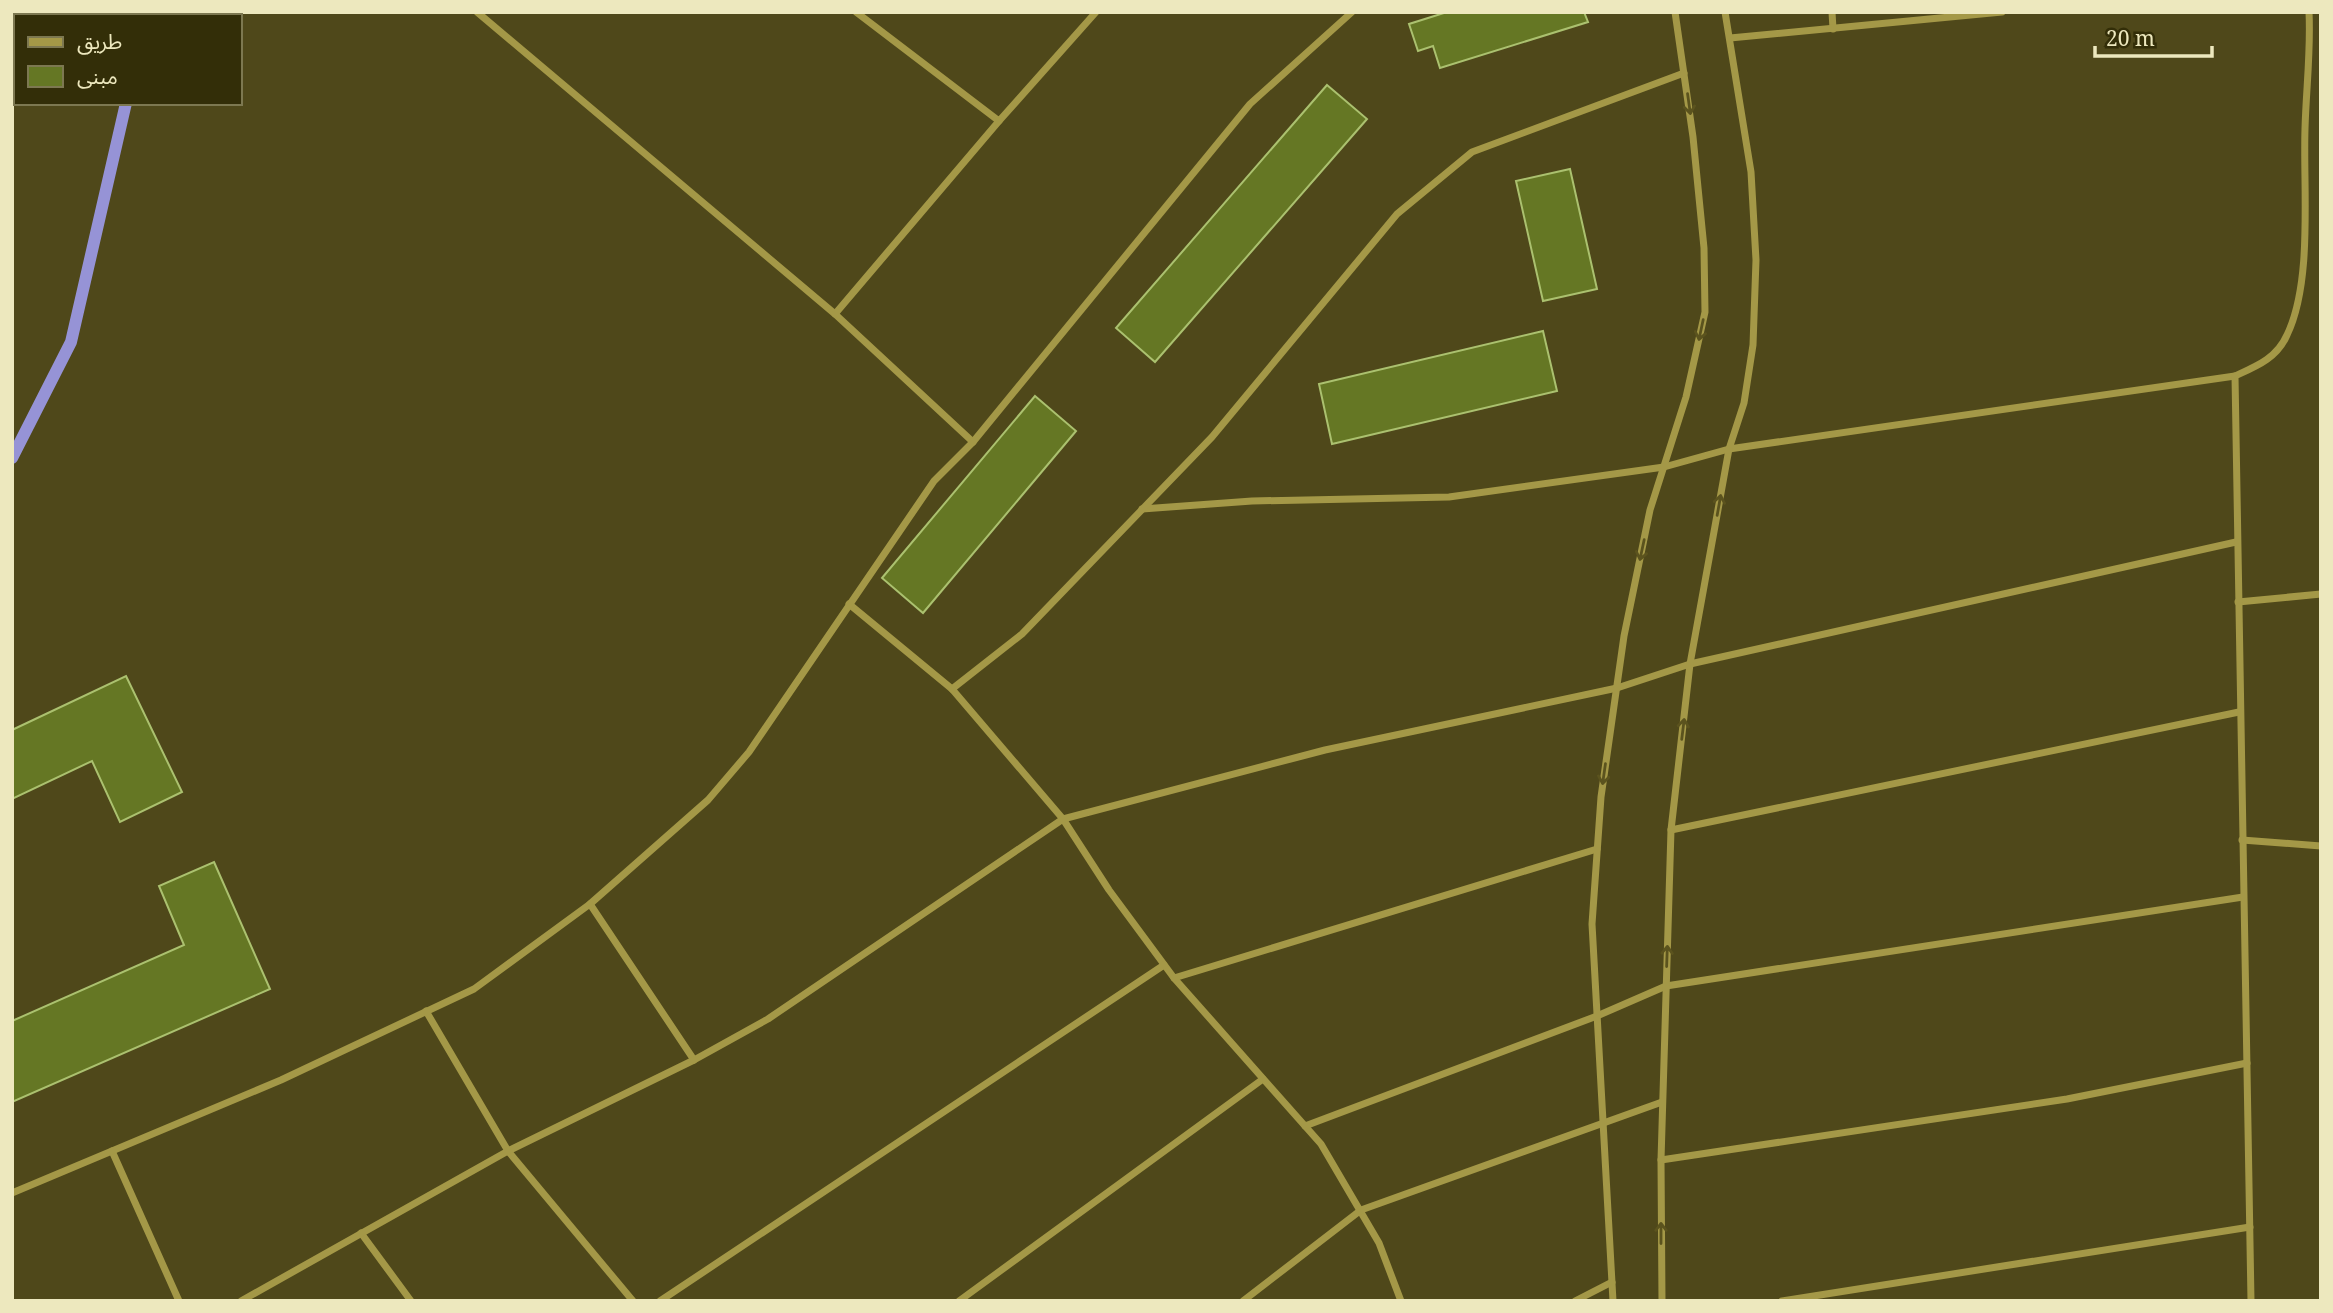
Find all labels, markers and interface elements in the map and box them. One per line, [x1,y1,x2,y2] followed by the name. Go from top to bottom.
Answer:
[14,14,242,105] legend
[2095,14,2212,58] scale bar
[2106,24,2155,52] text: 20 m
[77,27,122,55] text: طريق
[77,62,118,90] text: مبنى
[1682,92,1695,115] one-way arrow
[1693,318,1707,341] one-way arrow
[1713,494,1726,517] one-way arrow
[1635,538,1648,561] one-way arrow
[1677,719,1690,741] one-way arrow
[1597,762,1610,785] one-way arrow
[1660,945,1674,968] one-way arrow
[1654,1221,1668,1244] one-way arrow

